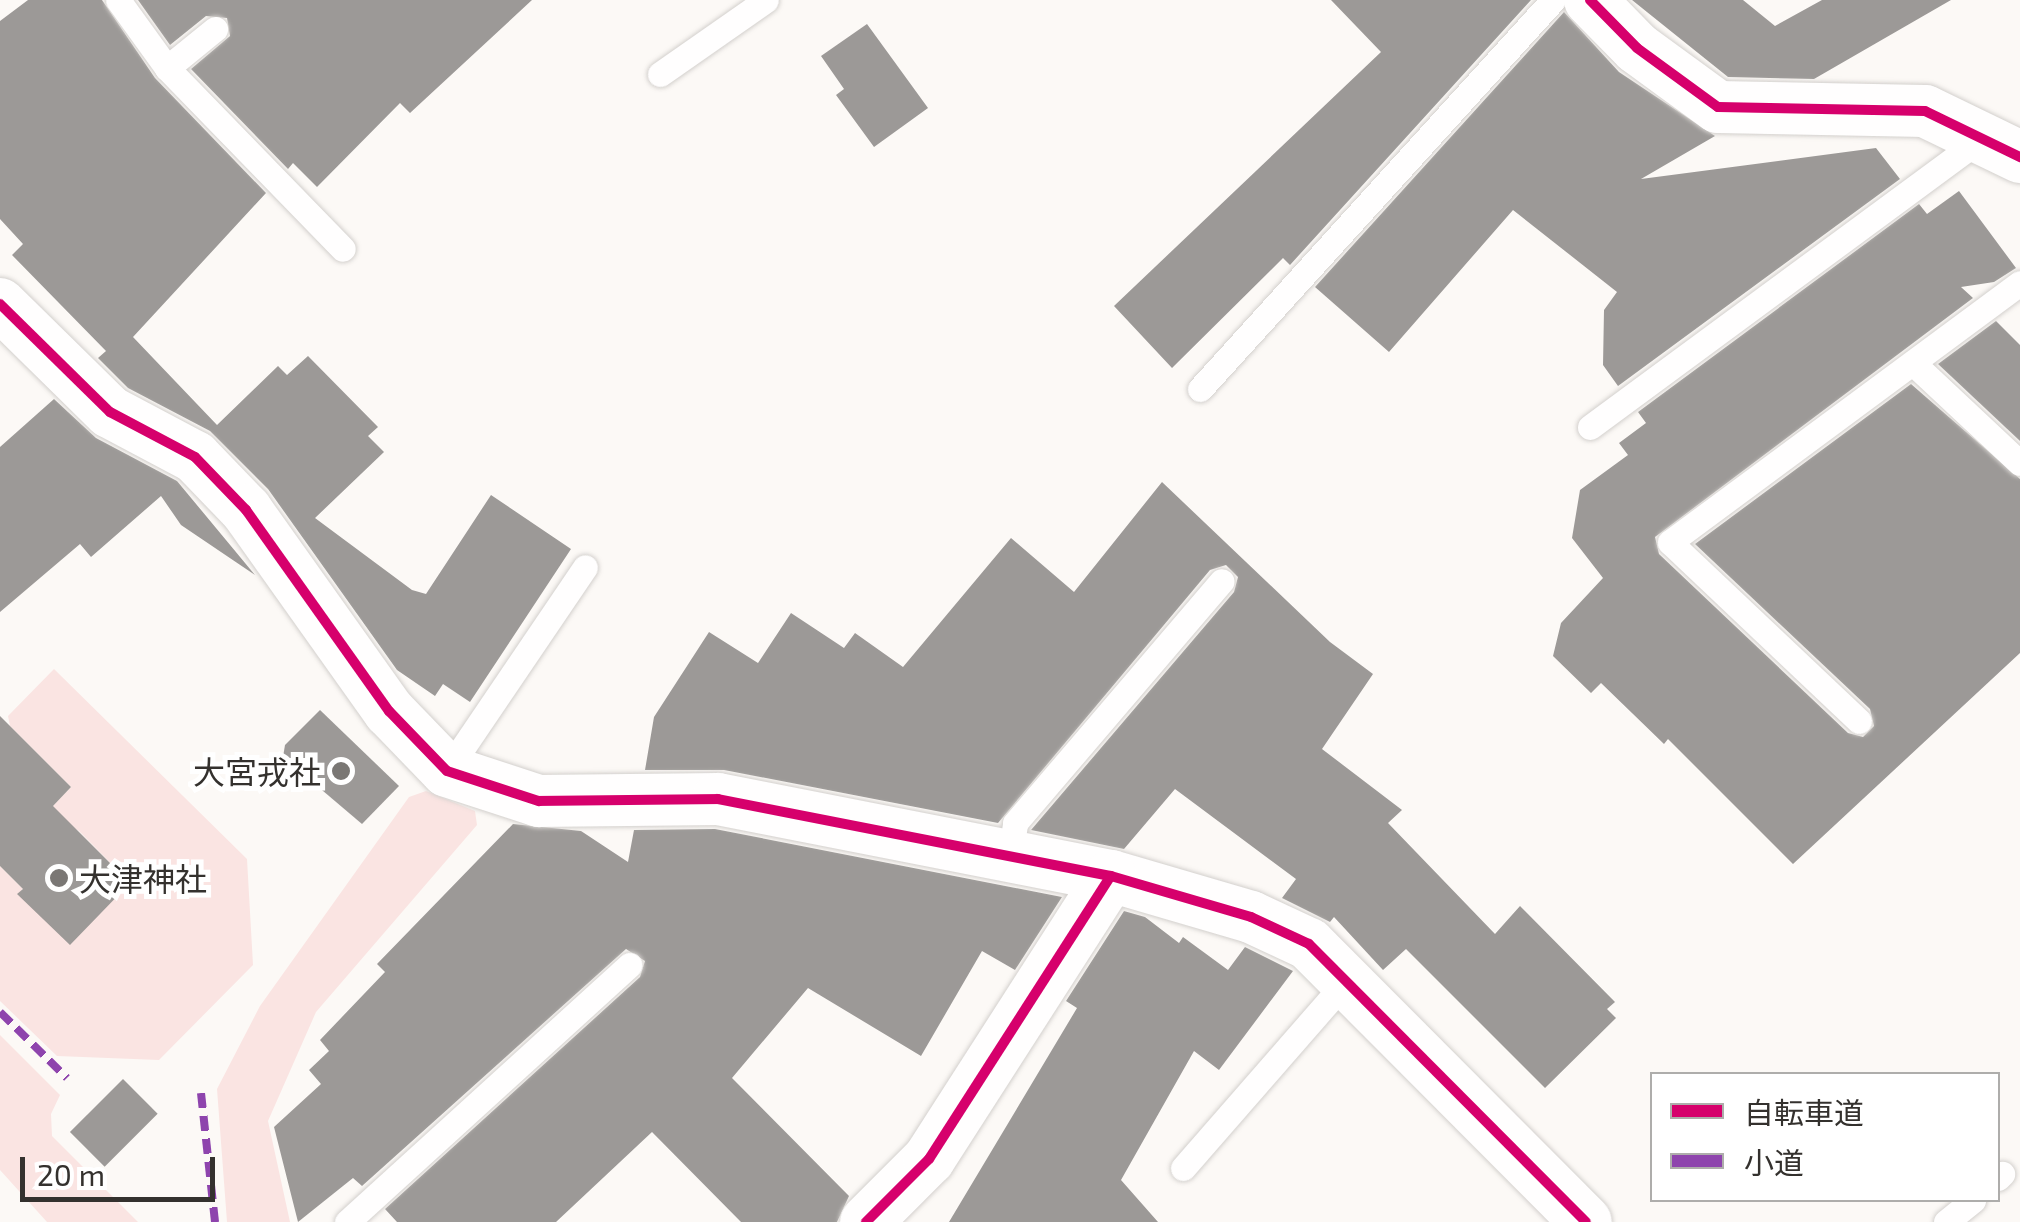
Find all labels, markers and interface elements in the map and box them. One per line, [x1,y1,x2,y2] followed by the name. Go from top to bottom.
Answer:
[193,752,321,790] place label: 大宮戎社
[330,760,352,782] marker: 大宮戎社
[79,859,207,897] place label: 大津神社
[48,867,70,889] marker: 大津神社
[1650,1072,2000,1202] legend
[1744,1094,1864,1130] text: 自転車道
[25,1137,220,1199] scale bar
[1744,1144,1804,1180] text: 小道
[37,1156,105,1192] text: 20 m

